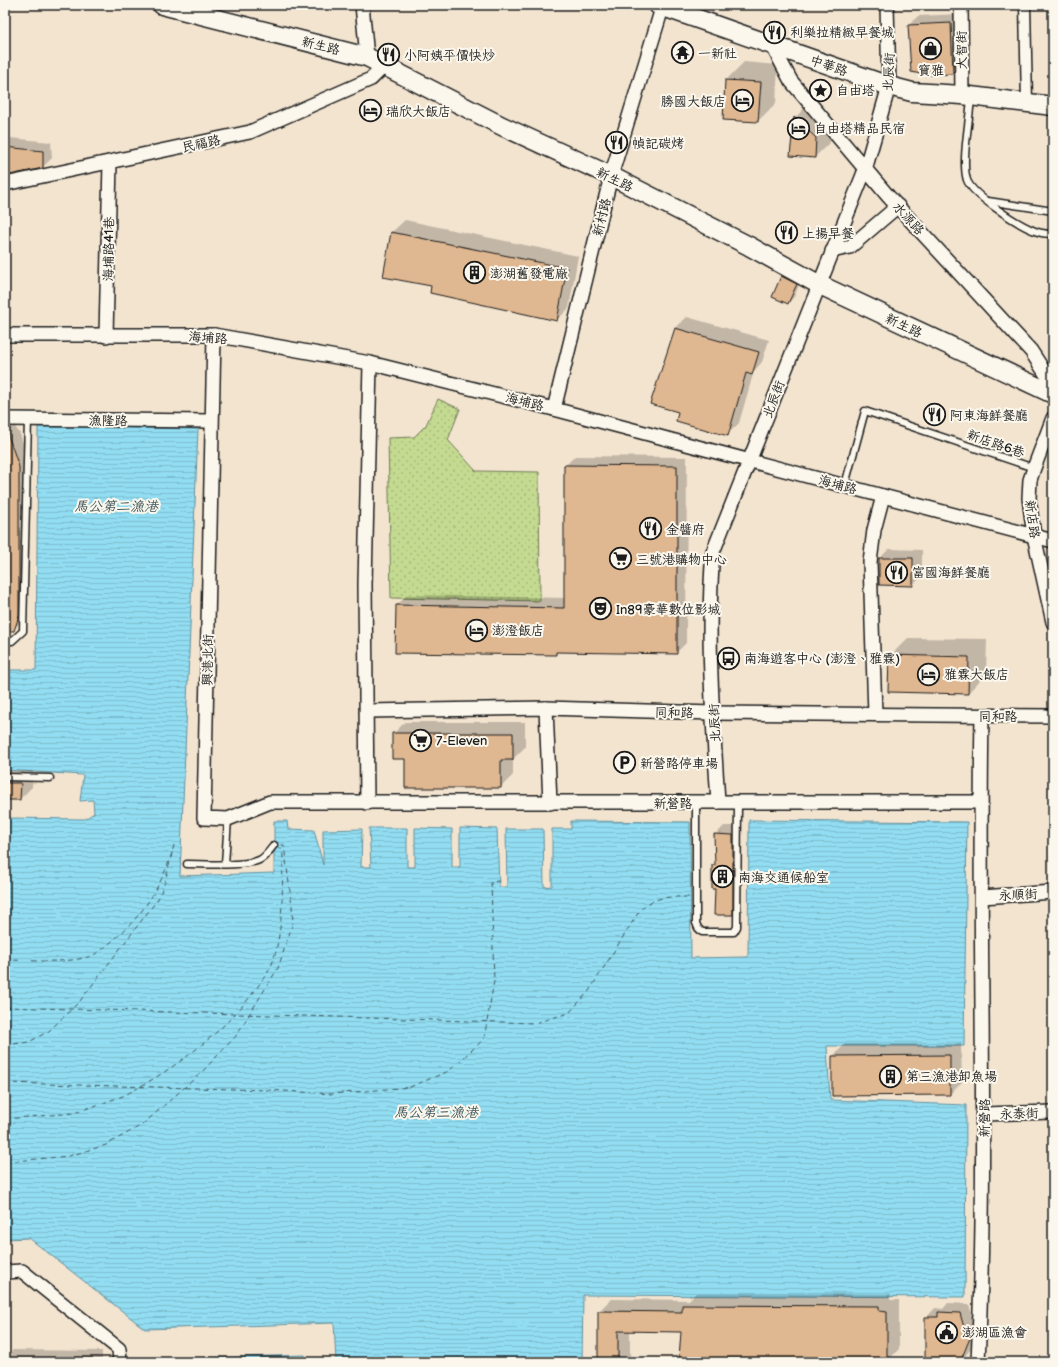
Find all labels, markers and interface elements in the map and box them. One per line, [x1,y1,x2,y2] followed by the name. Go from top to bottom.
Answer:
[761,19,787,45] restaurant icon: 利樂拉精緻早餐城
[790,25,894,41] place label: 利樂拉精緻早餐城
[954,30,970,70] street label: 大智街
[300,33,342,58] street label: 新生路
[918,35,944,61] shop icon: 寶雅
[670,40,696,66] temple icon: 一新社
[375,42,401,68] restaurant icon: 小阿姨平價快炒
[698,46,737,62] place label: 一新社
[404,48,495,64] place label: 小阿姨平價快炒
[808,52,850,80] street label: 中華路
[880,52,898,92] street label: 北辰街
[918,63,944,79] place label: 寶雅
[808,77,834,103] place icon: 自由塔
[836,83,875,99] place label: 自由塔
[729,88,755,114] hotel icon: 勝國大飯店
[661,94,726,110] place label: 勝國大飯店
[357,98,383,124] hotel icon: 瑞欣大飯店
[386,104,451,120] place label: 瑞欣大飯店
[786,115,812,141] hotel icon: 自由塔精品民宿
[814,121,905,137] place label: 自由塔精品民宿
[604,130,630,156] restaurant icon: 幀記碳烤
[180,132,222,156] street label: 民福路
[632,136,684,152] place label: 幀記碳烤
[594,164,636,196] street label: 新生路
[589,196,614,238] street label: 新村路
[889,199,927,238] street label: 水源路
[100,216,118,282] street label: 海埔路41巷
[773,220,799,246] restaurant icon: 上揚早餐
[802,226,854,242] place label: 上揚早餐
[462,260,488,286] building icon: 澎湖舊發電廠
[490,266,568,282] place label: 澎湖舊發電廠
[883,310,925,341] street label: 新生路
[188,329,228,347] street label: 海埔路
[759,378,788,420] street label: 北辰街
[504,389,546,414] street label: 海埔路
[921,402,947,428] restaurant icon: 阿東海鮮餐廳
[950,408,1028,424] place label: 阿東海鮮餐廳
[88,413,128,429] street label: 漁隆路
[965,427,1027,461] street label: 新店路6巷
[817,472,859,498] street label: 海埔路
[74,498,160,515] water label: 馬公第二漁港
[1021,499,1043,540] street label: 新店路
[638,516,664,542] restaurant icon: 金醬府
[666,522,705,538] place label: 金醬府
[607,546,633,572] supermarket icon: 三號港購物中心
[636,552,727,568] place label: 三號港購物中心
[883,559,909,585] restaurant icon: 富國海鮮餐廳
[912,565,990,581] place label: 富國海鮮餐廳
[588,596,614,622] theatre icon: In89豪華數位影城
[616,602,720,618] place label: In89豪華數位影城
[463,617,489,643] hotel icon: 澎澄飯店
[492,623,544,639] place label: 澎澄飯店
[200,634,216,686] street label: 興港北街
[715,645,741,671] bus stop icon: 南海遊客中心 (澎澄、雅霖)
[744,651,900,667] place label: 南海遊客中心 (澎澄、雅霖)
[916,661,942,687] hotel icon: 雅霖大飯店
[944,667,1009,683] place label: 雅霖大飯店
[706,703,724,743] street label: 北辰街
[654,705,694,721] street label: 同和路
[978,709,1018,725] street label: 同和路
[407,727,433,753] supermarket icon: 7-Eleven
[436,733,487,749] place label: 7-Eleven
[611,750,637,776] parking icon: 新營路停車場
[640,756,718,772] place label: 新營路停車場
[653,796,693,812] street label: 新營路
[710,864,736,890] building icon: 南海交通候船室
[738,870,829,886] place label: 南海交通候船室
[998,886,1038,904] street label: 永順街
[878,1063,904,1089] building icon: 第三漁港卸魚場
[906,1069,997,1085] place label: 第三漁港卸魚場
[977,1098,993,1138] street label: 新營路
[394,1104,480,1121] water label: 馬公第三漁港
[999,1105,1039,1123] street label: 永泰街
[933,1319,959,1345] public building icon: 澎湖區漁會
[962,1325,1027,1341] place label: 澎湖區漁會

